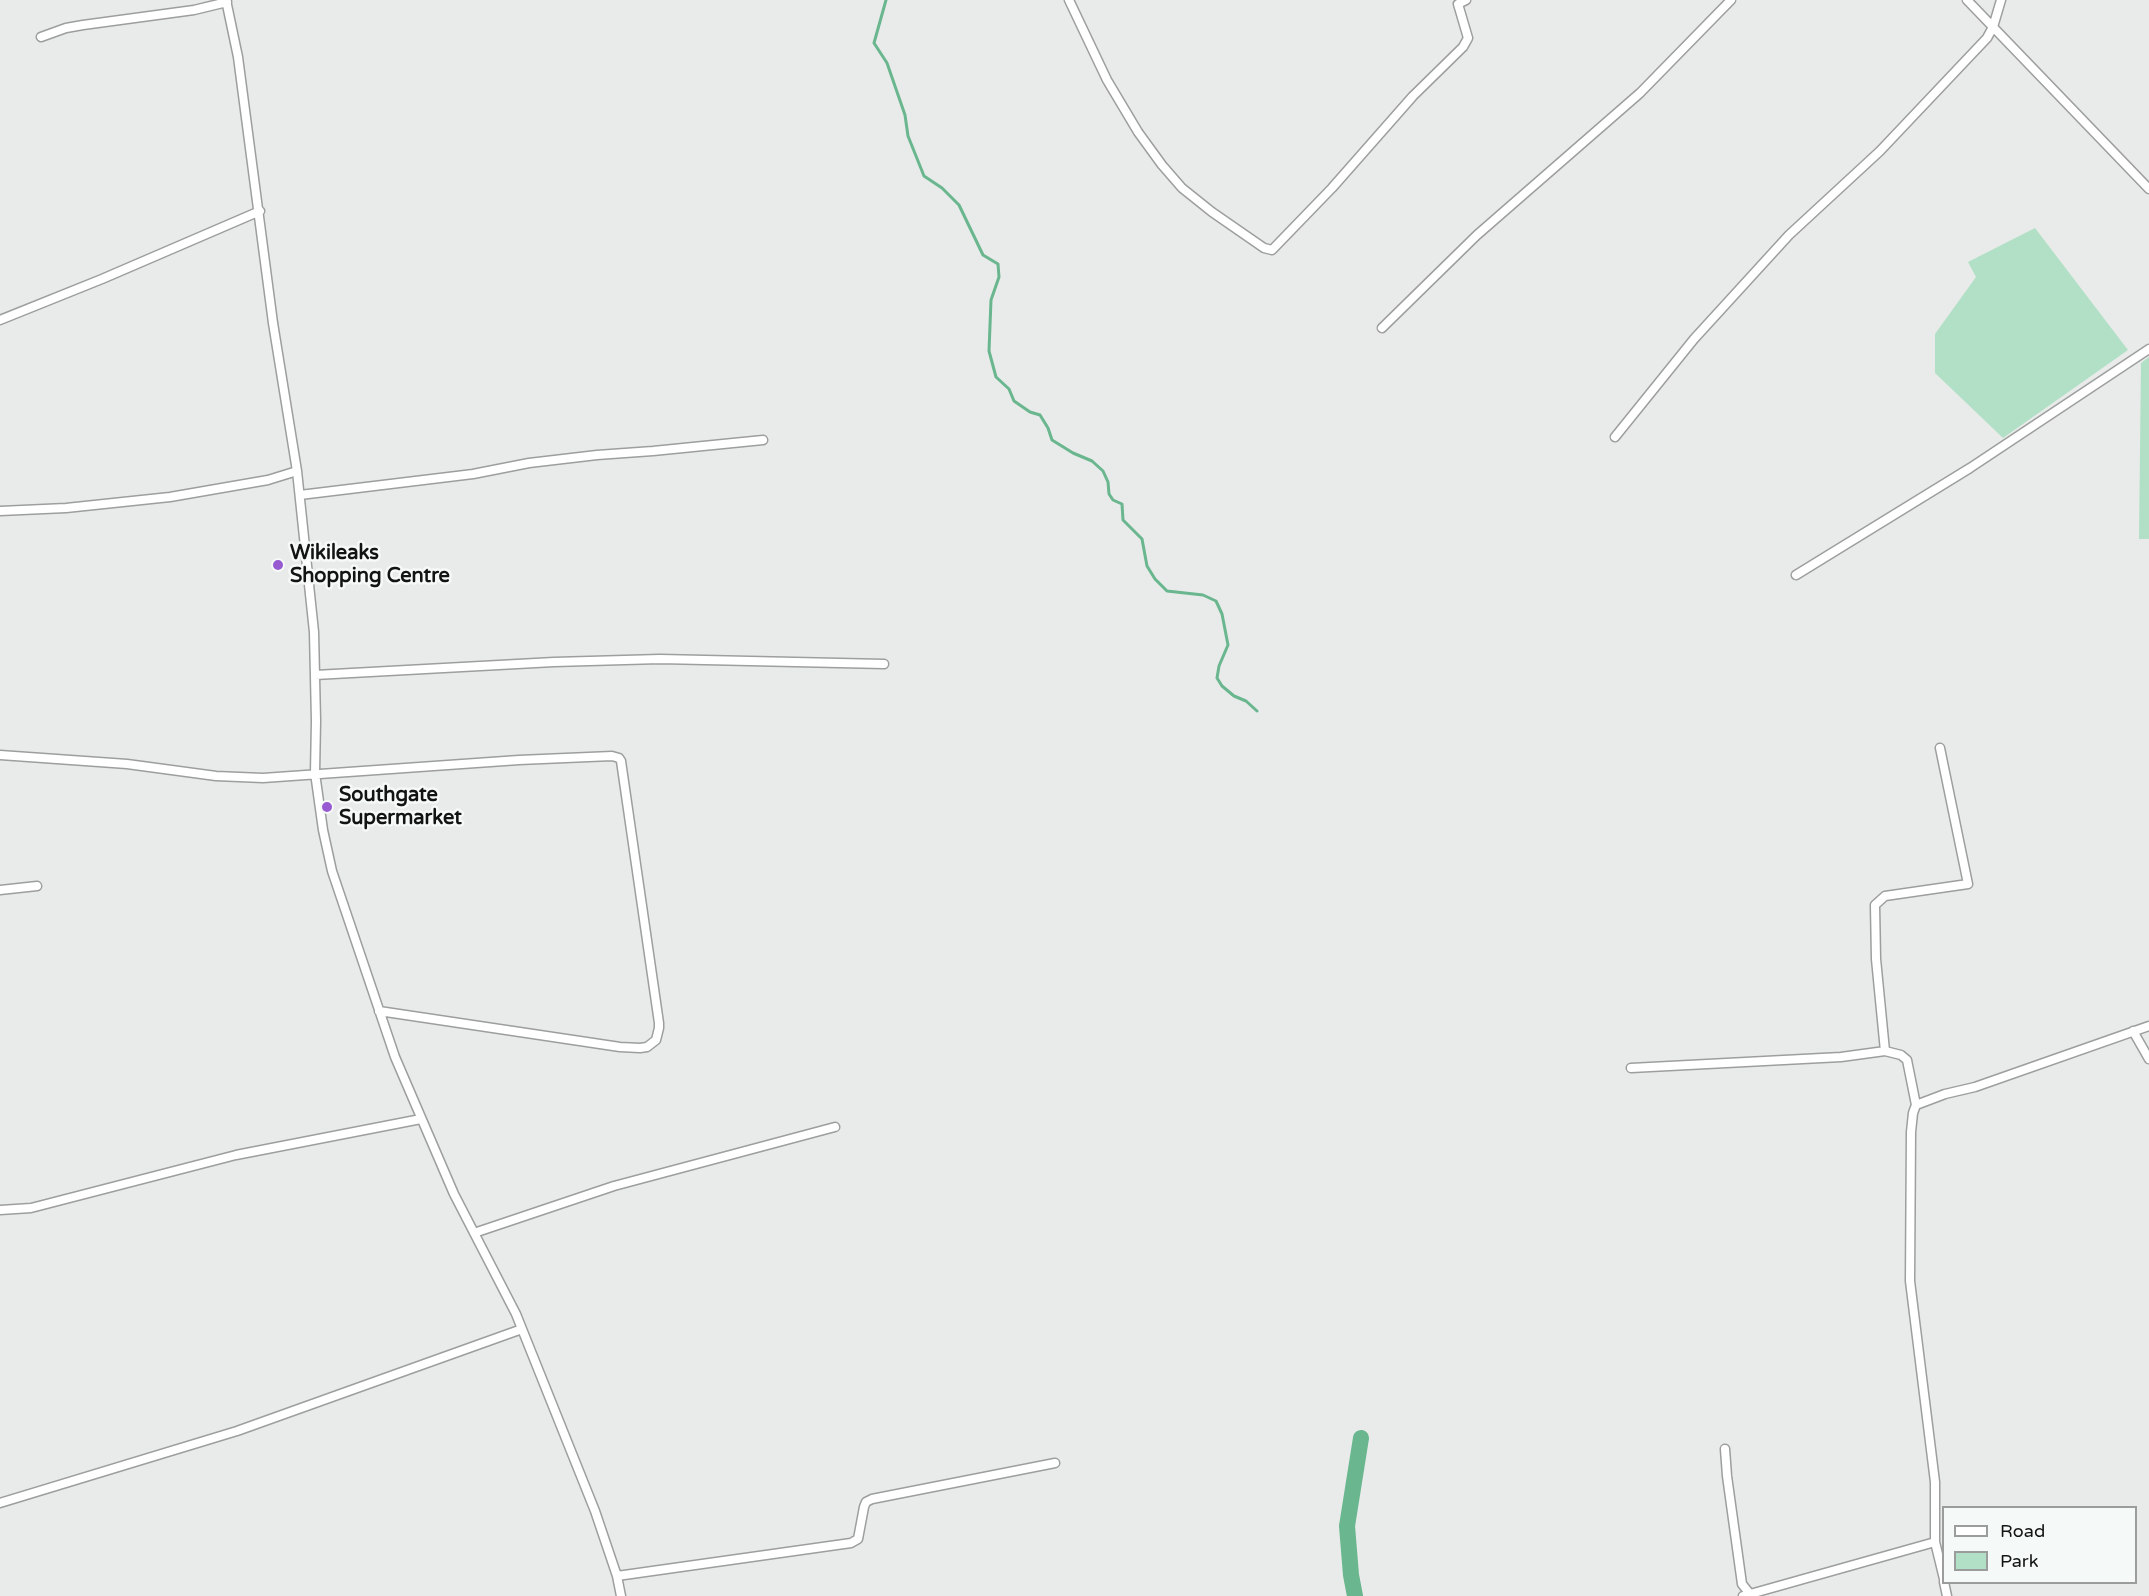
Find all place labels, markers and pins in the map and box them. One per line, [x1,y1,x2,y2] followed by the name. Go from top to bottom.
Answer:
[290,542,450,589] place label: Wikileaks Shopping Centre
[271,558,285,572] marker: Wikileaks Shopping Centre
[339,784,462,831] place label: Southgate Supermarket
[320,800,334,814] marker: Southgate Supermarket

